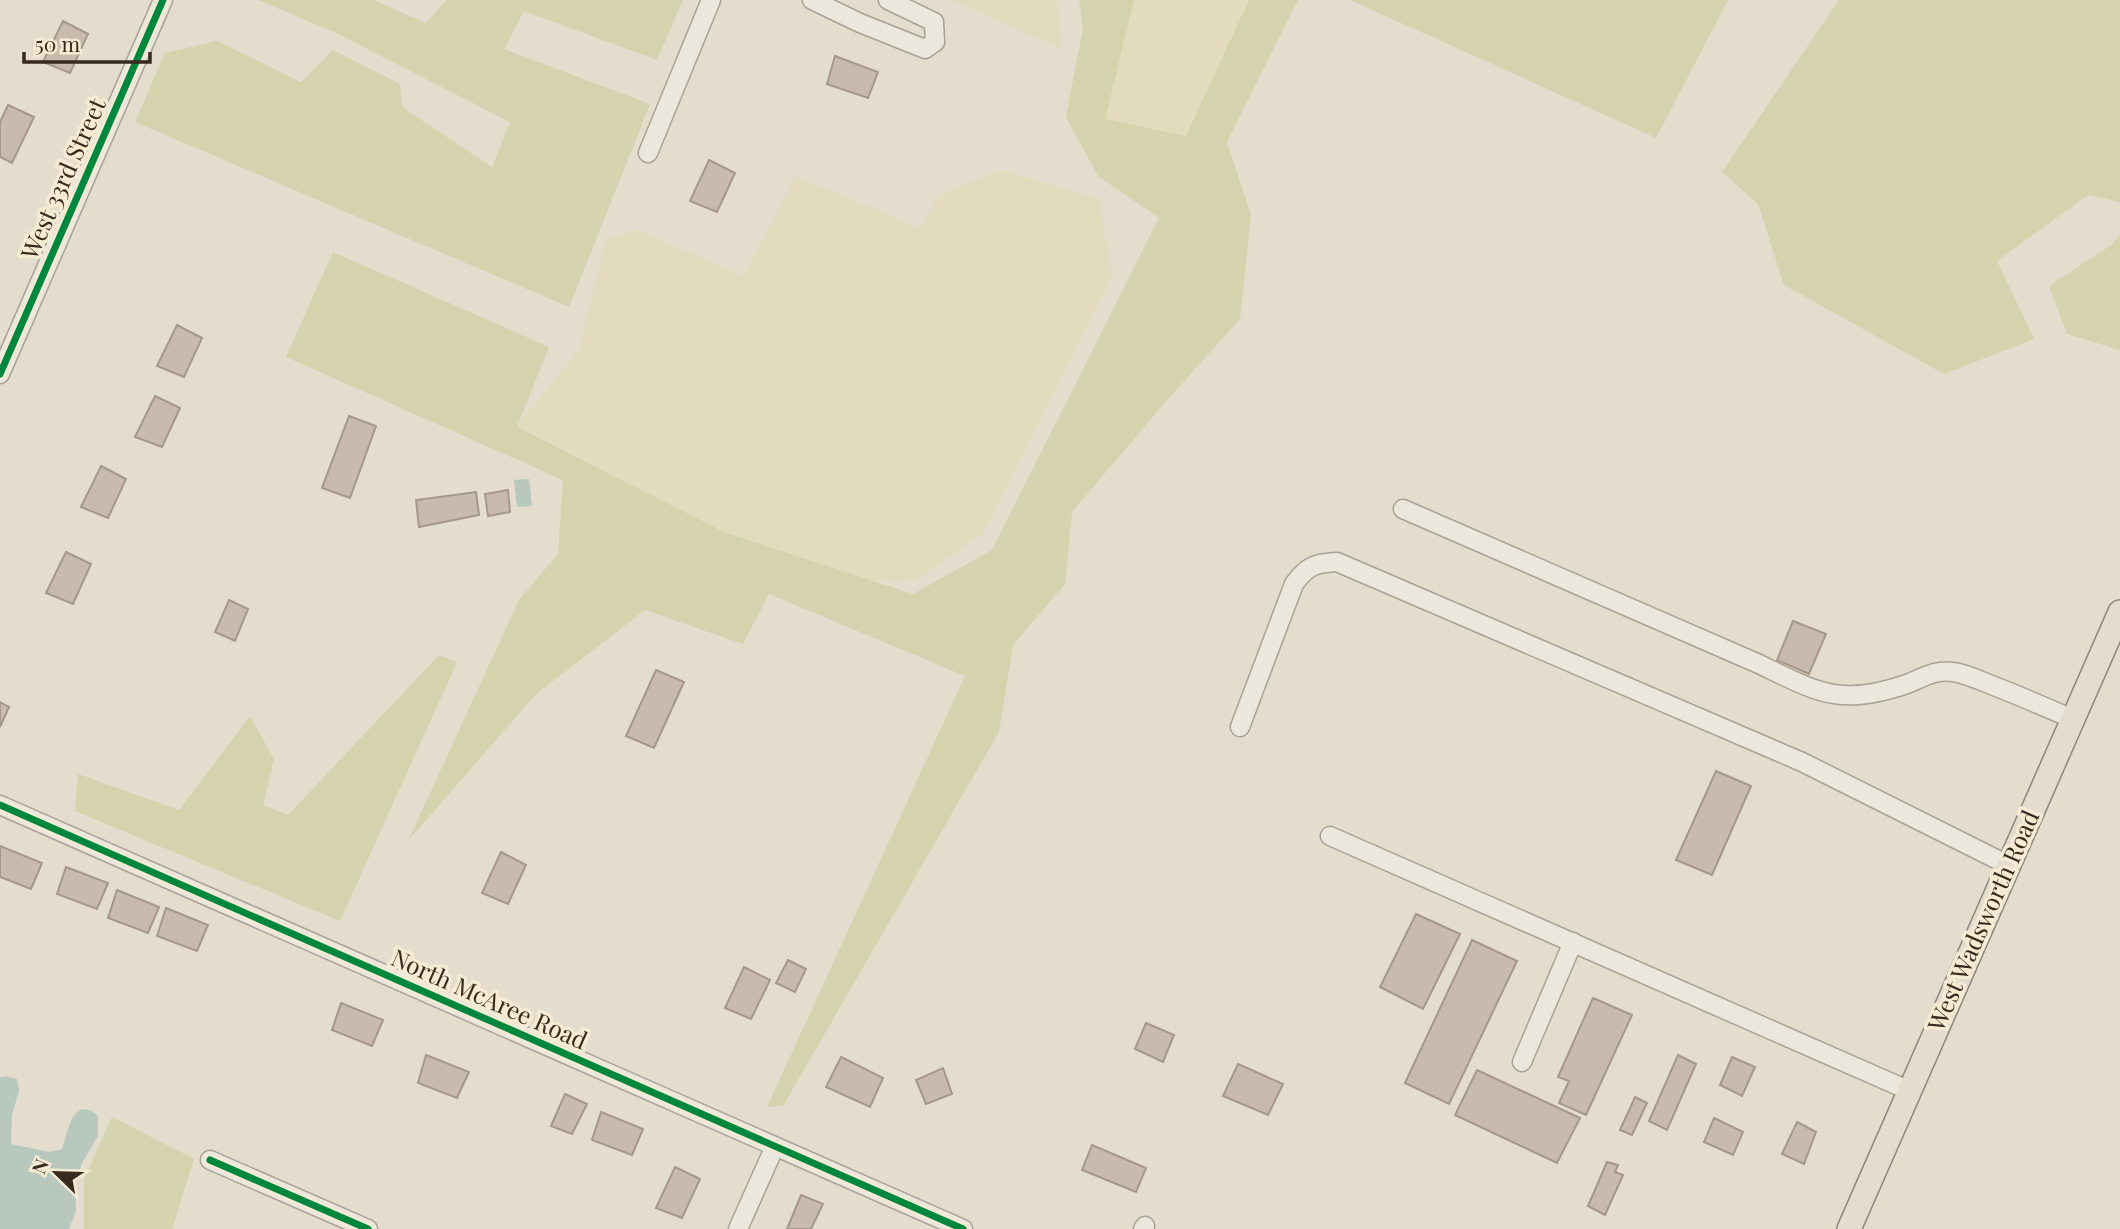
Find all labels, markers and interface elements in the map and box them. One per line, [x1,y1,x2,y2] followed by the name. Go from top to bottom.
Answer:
[24,21,150,65] scale bar
[35,29,81,57] text: 50 m
[12,92,112,265] street label: West 33rd Street
[1919,805,2045,1037] street label: West Wadsworth Road
[387,941,593,1056] street label: North McAree Road
[21,1138,91,1208] north arrow
[25,1154,54,1177] text: N

